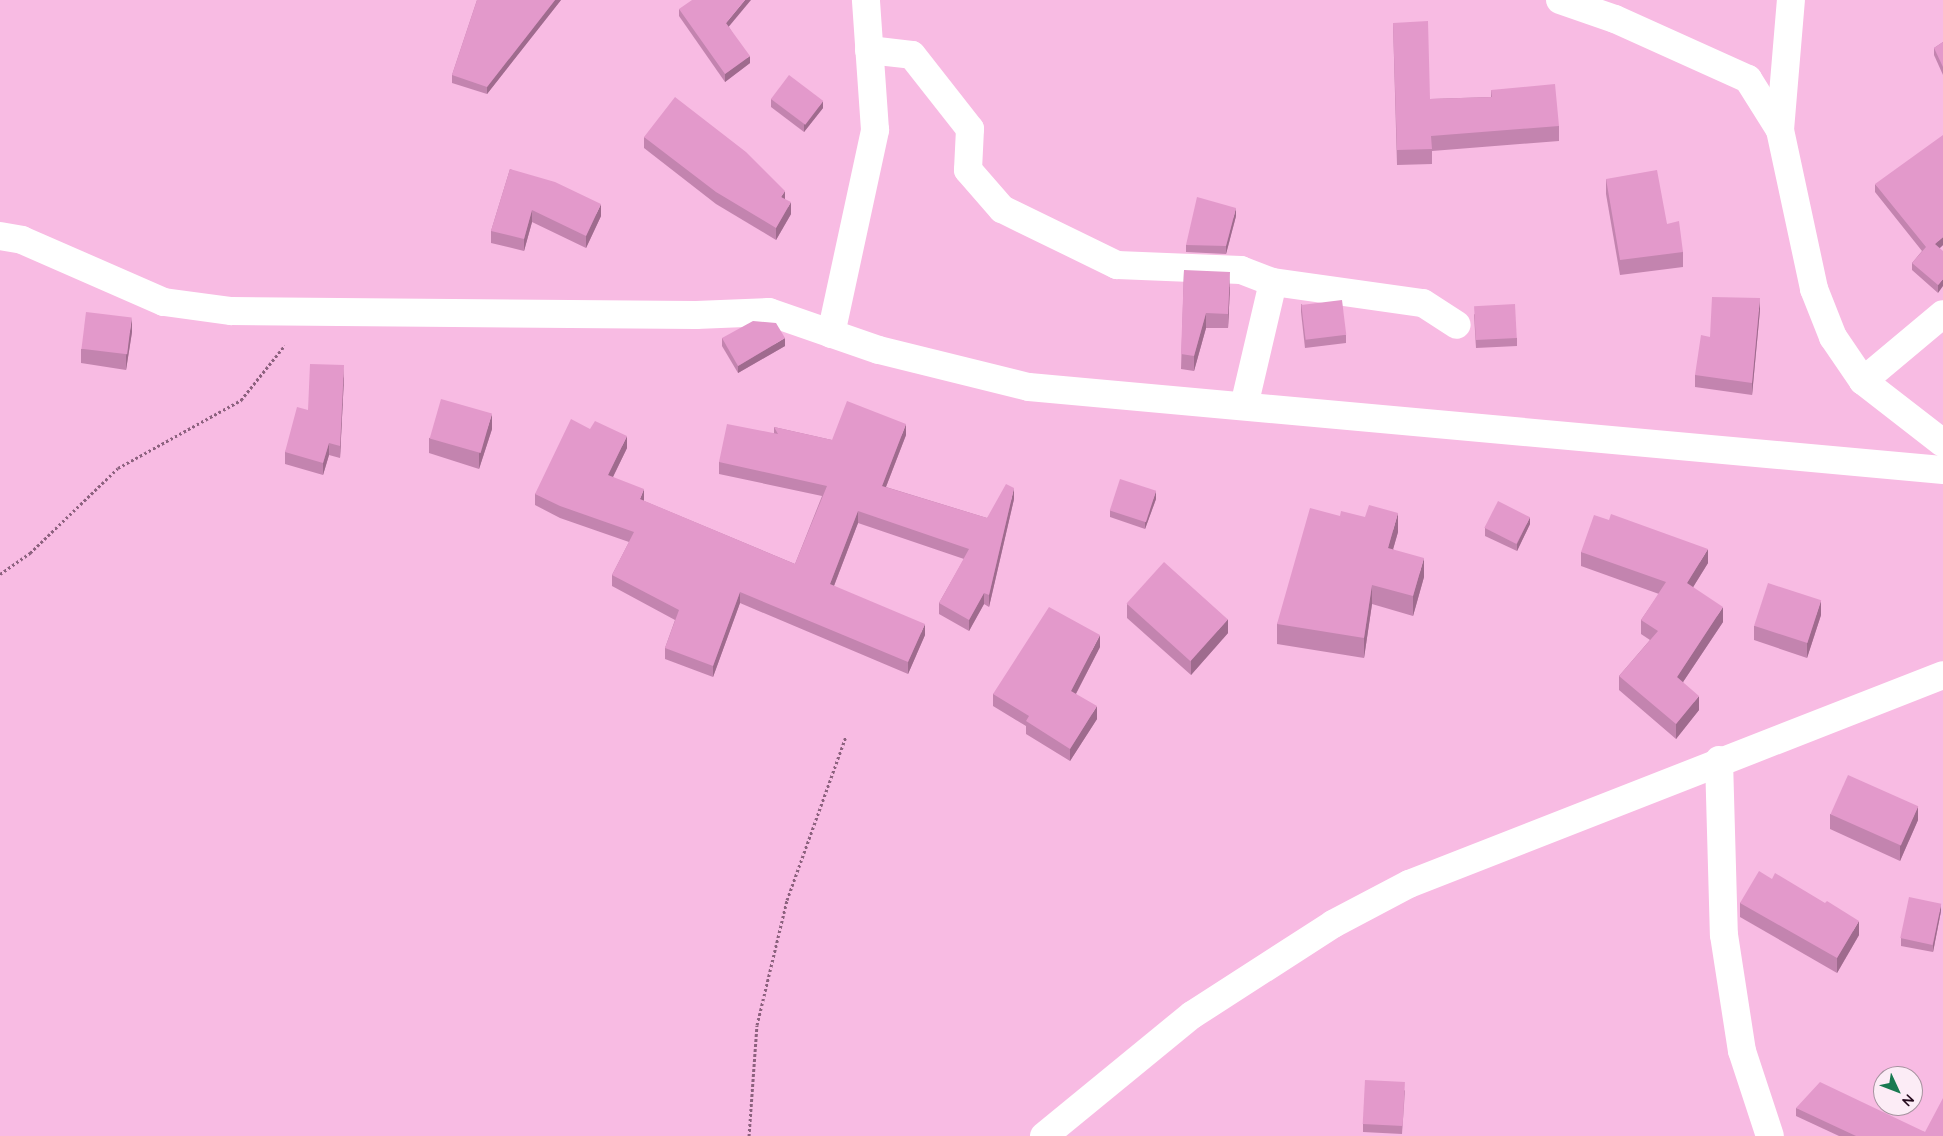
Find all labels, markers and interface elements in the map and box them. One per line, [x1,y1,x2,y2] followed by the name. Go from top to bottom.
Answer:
[1873,1066,1923,1116] north arrow
[1898,1091,1918,1110] text: N

